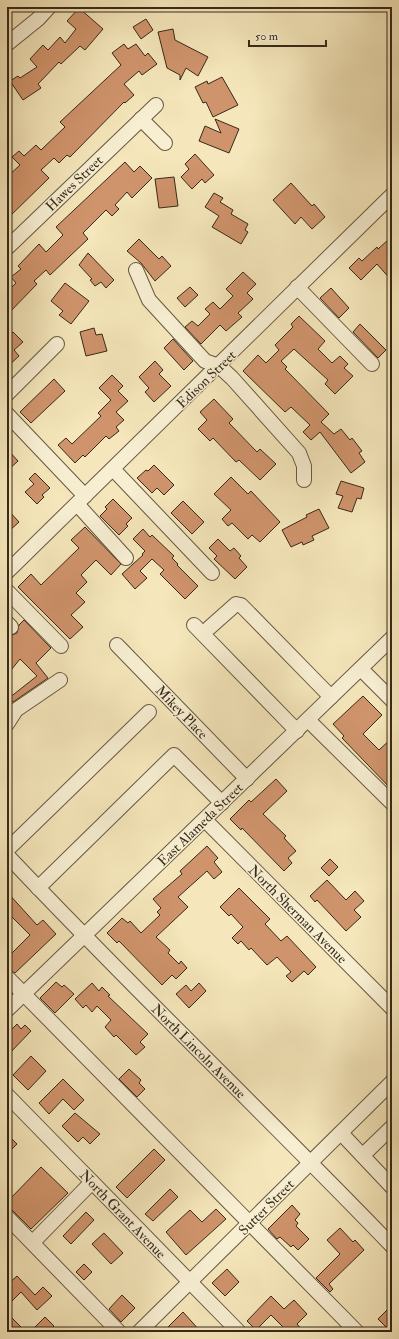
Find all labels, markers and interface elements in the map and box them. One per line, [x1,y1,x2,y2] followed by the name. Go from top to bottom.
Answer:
[249,22,326,48] scale bar
[255,29,279,44] text: 50 m
[42,152,107,215] street label: Hawes Street
[173,346,240,412] street label: Edison Street
[151,682,211,743] street label: Mikey Place
[154,779,247,870] street label: East Alameda Street
[245,861,351,967] street label: North Sherman Avenue
[148,1001,250,1102] street label: North Lincoln Avenue
[76,1166,169,1262] street label: North Grant Avenue
[235,1176,298,1239] street label: Sutter Street

